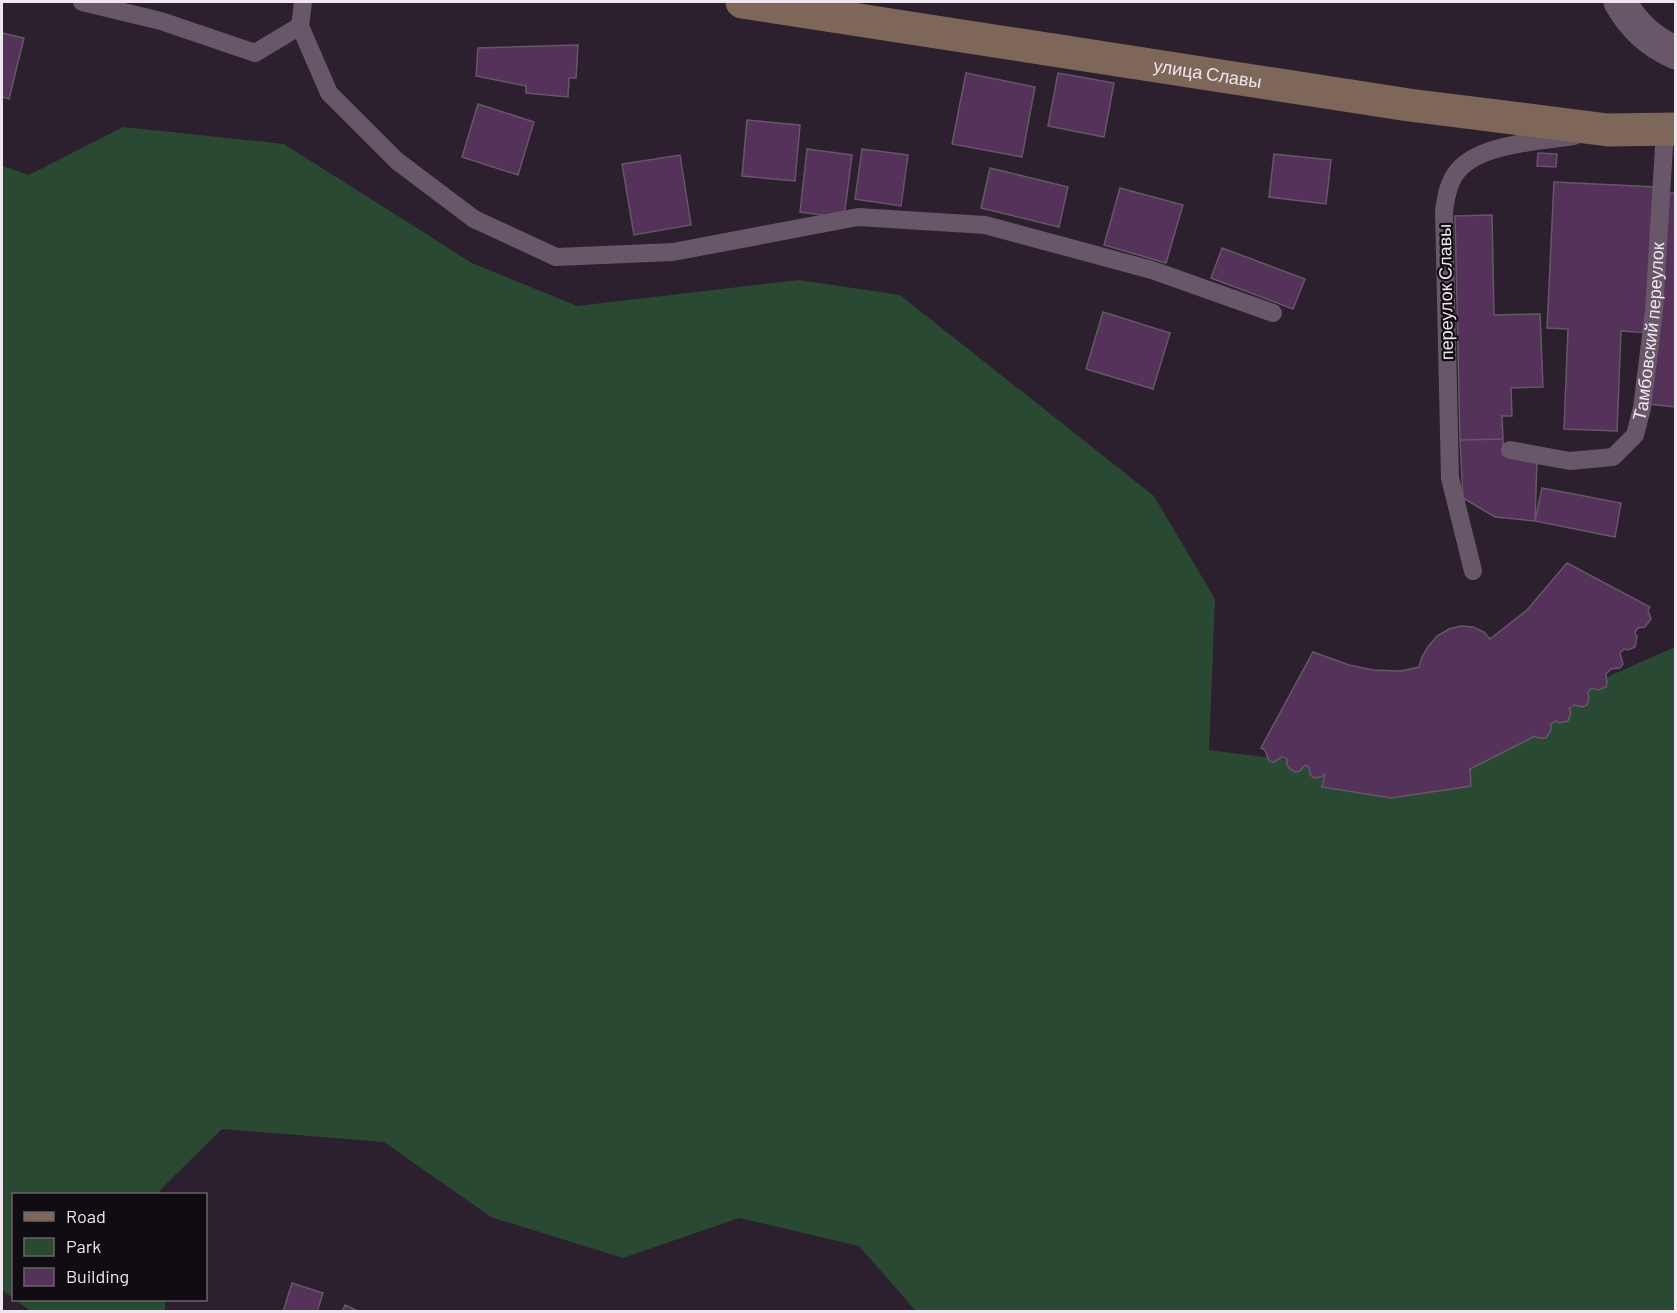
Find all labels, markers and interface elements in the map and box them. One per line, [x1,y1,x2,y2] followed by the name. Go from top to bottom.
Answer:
[1152,54,1263,92] street label: улица Славы
[1433,224,1457,360] street label: переулок Славы
[1627,241,1668,423] street label: Тамбовский переулок
[12,1193,207,1301] legend
[66,1205,106,1227] text: Road
[66,1235,101,1257] text: Park
[66,1265,129,1287] text: Building

